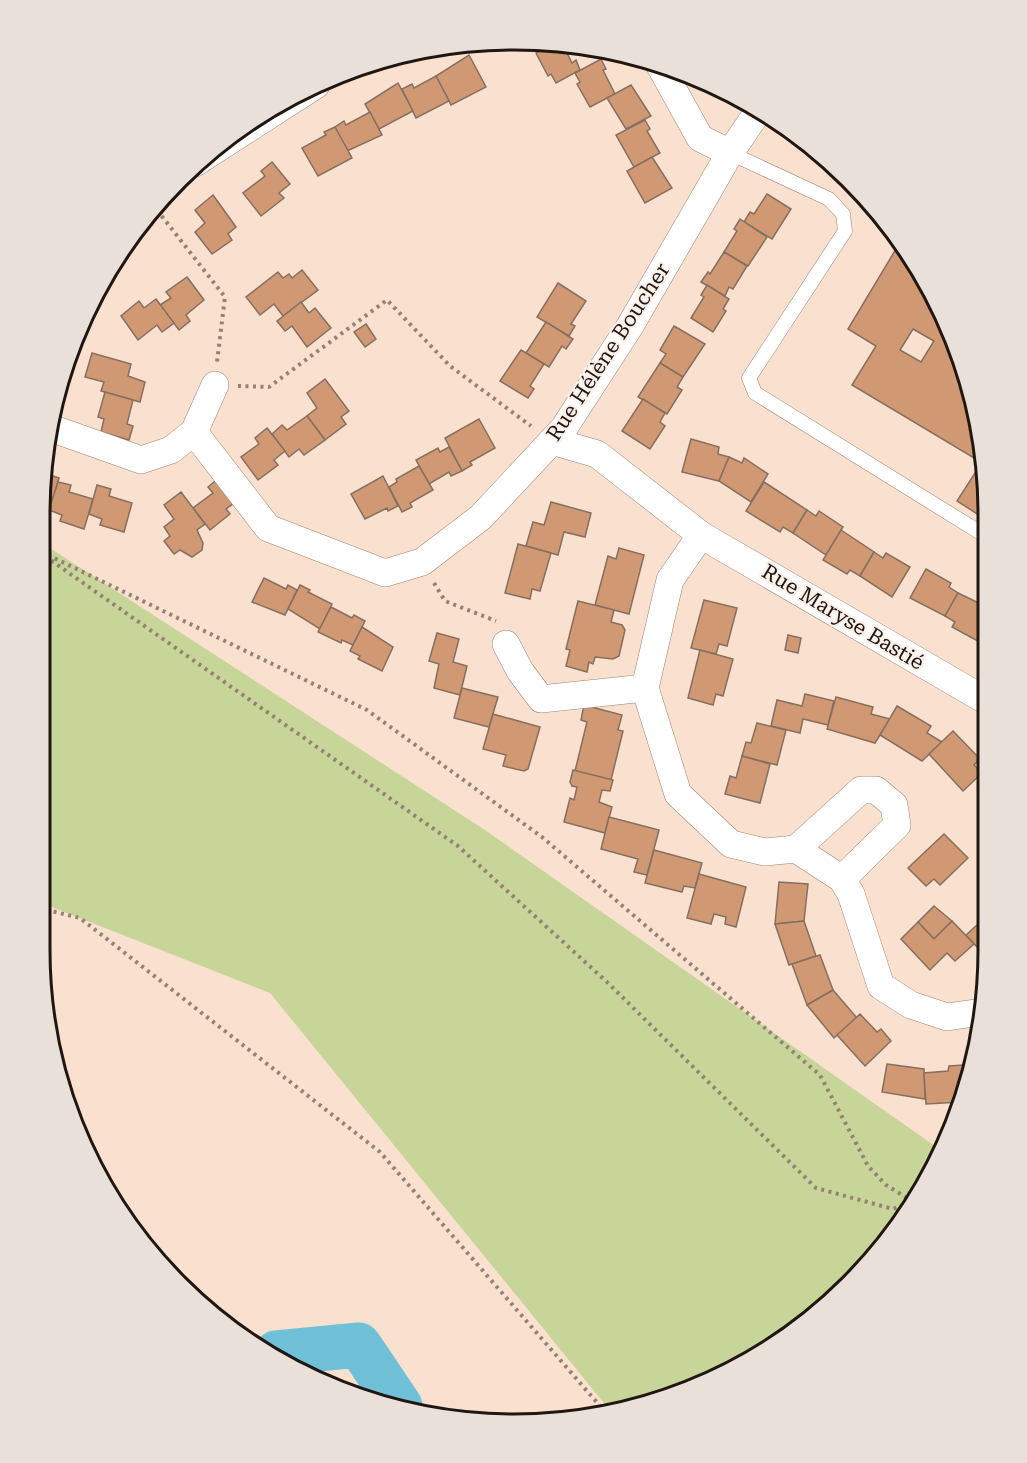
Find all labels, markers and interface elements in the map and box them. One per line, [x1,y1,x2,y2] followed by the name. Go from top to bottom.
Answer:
[542,258,675,445] street label: Rue Hélène Boucher
[758,559,928,675] street label: Rue Maryse Bastié

